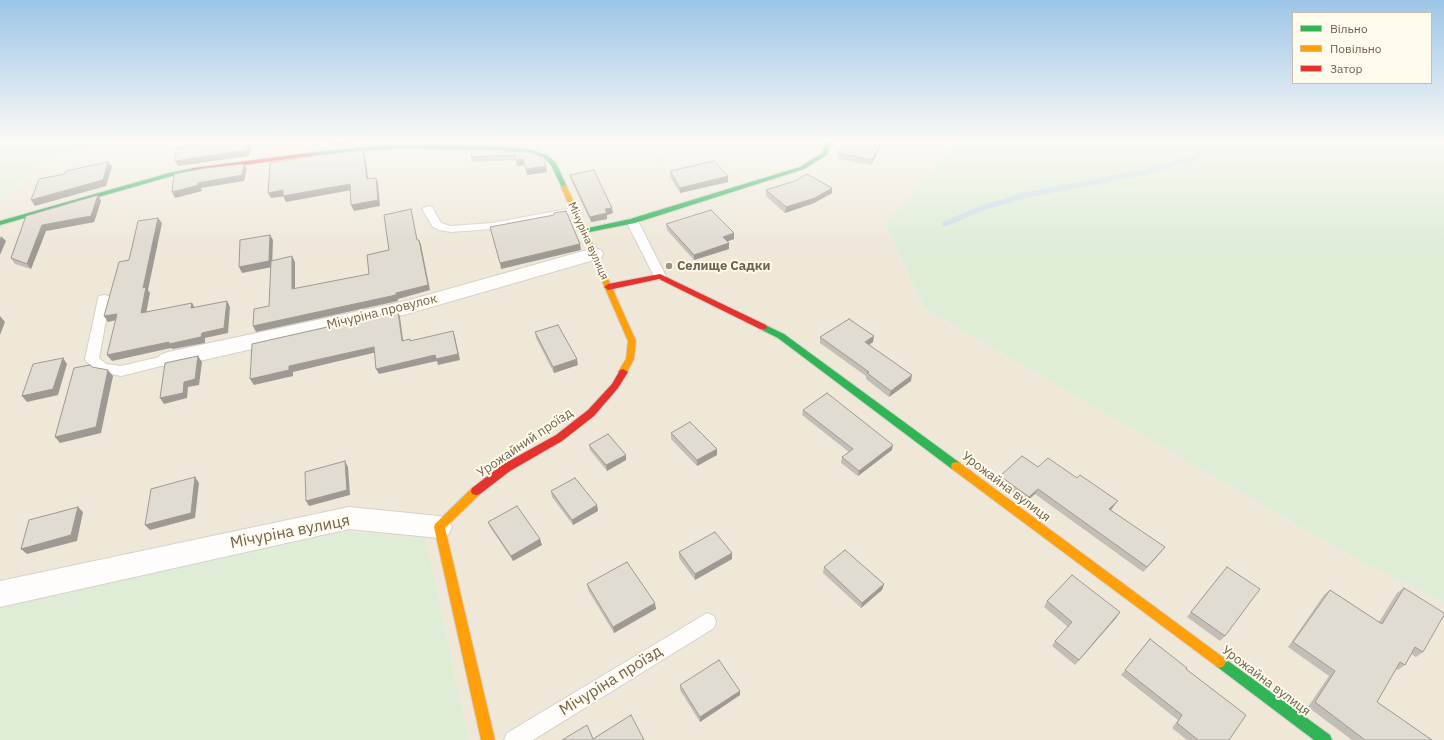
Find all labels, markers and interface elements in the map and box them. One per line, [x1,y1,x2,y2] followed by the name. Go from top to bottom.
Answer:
[1292,12,1432,84] legend
[1330,21,1368,36] text: Вільно
[1330,41,1382,56] text: Повільно
[1330,61,1362,76] text: Затор
[565,200,611,282] street label: Мічуріна вулиця
[677,258,770,274] place label: Селище Садки
[664,261,674,271] marker: Селище Садки
[325,291,439,333] street label: Мічуріна провулок
[474,405,576,481] street label: Урожайний проїзд
[959,449,1053,525] street label: Урожайна вулиця
[228,511,352,553] street label: Мічуріна вулиця
[556,642,666,720] street label: Мічуріна проїзд
[1219,643,1313,719] street label: Урожайна вулиця

